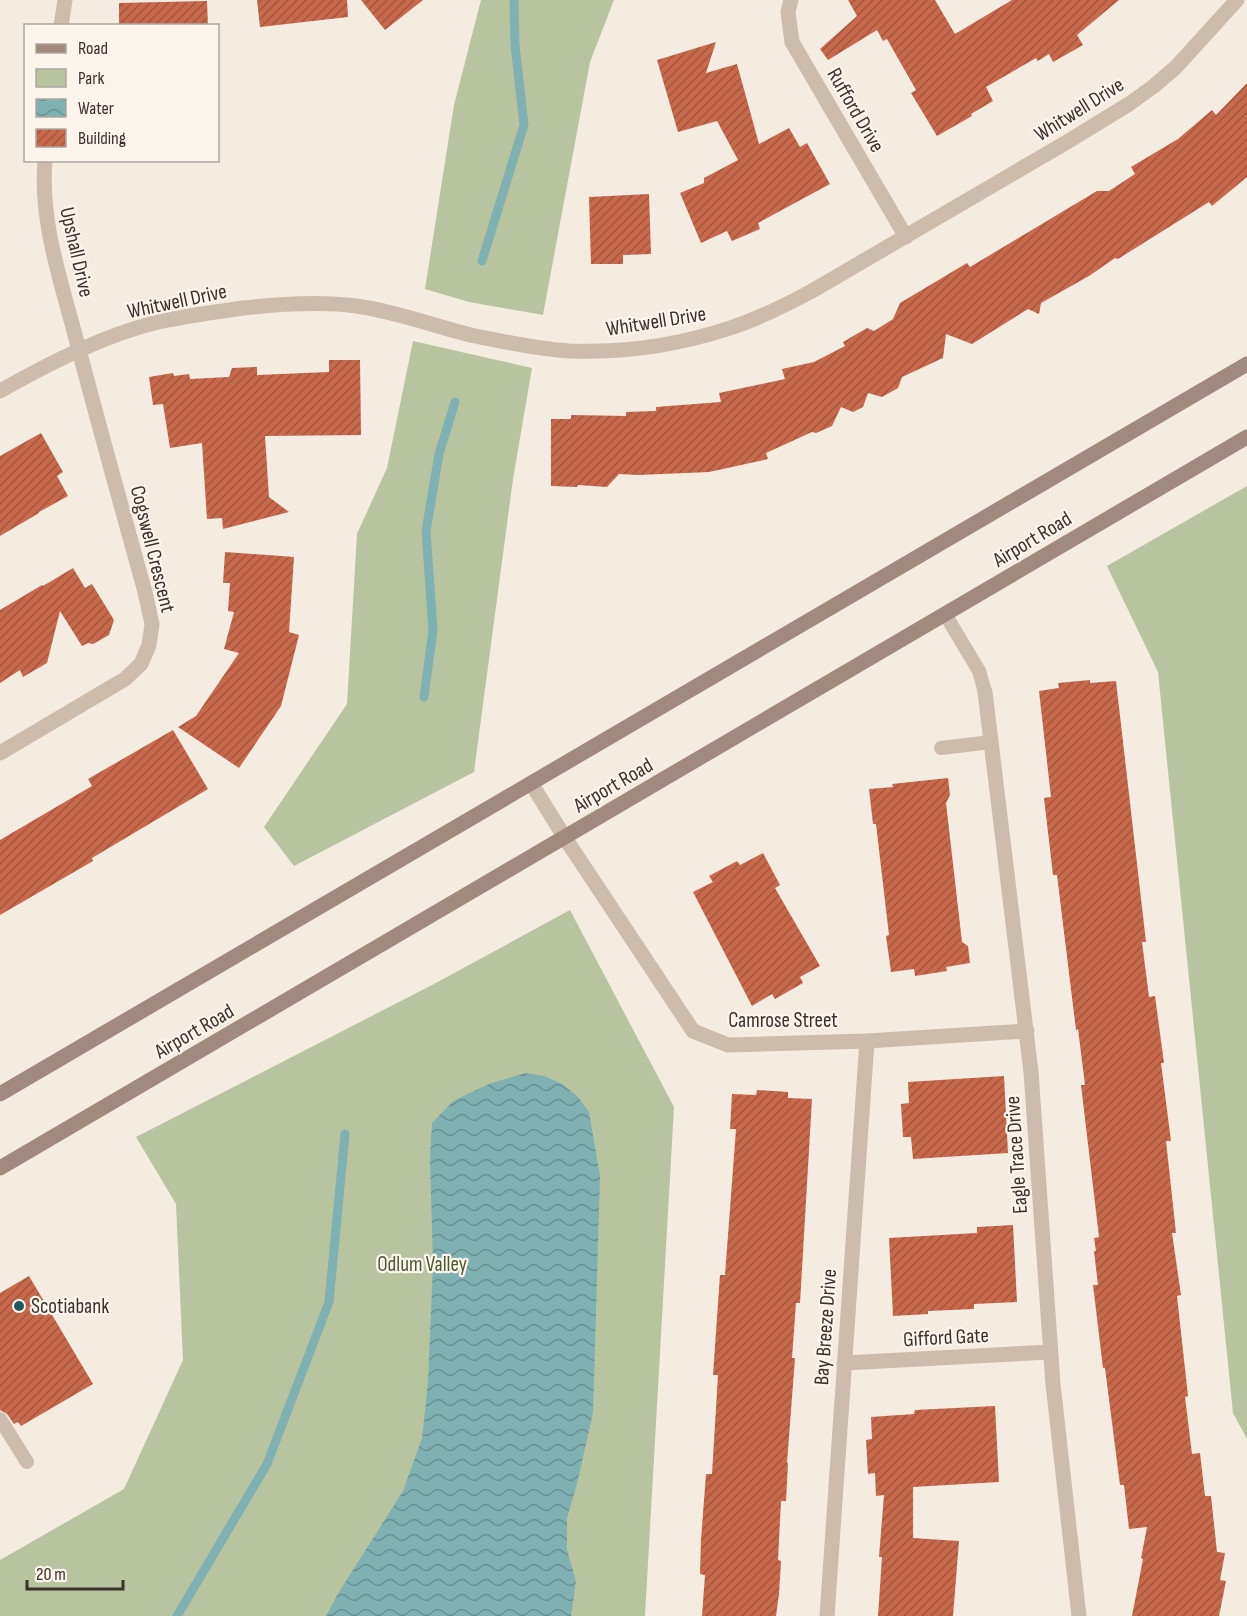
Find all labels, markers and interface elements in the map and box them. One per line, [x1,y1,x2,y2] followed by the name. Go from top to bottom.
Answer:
[24,24,219,162] legend
[78,38,108,59] text: Road
[821,64,890,157] street label: Rufford Drive
[78,68,104,89] text: Park
[1030,72,1129,147] street label: Whitwell Drive
[78,98,114,119] text: Water
[78,128,126,149] text: Building
[54,205,99,300] street label: Upshall Drive
[125,279,229,324] street label: Whitwell Drive
[604,301,708,342] street label: Whitwell Drive
[125,483,180,615] street label: Cogswell Crescent
[988,506,1076,573] street label: Airport Road
[568,753,657,819] street label: Airport Road
[149,999,238,1065] street label: Airport Road
[728,1008,838,1033] street label: Camrose Street
[1000,1095,1033,1215] street label: Eagle Trace Drive
[377,1252,467,1277] park label: Odlum Valley
[809,1268,842,1386] street label: Bay Breeze Drive
[31,1294,109,1319] place label: Scotiabank
[12,1299,26,1313] marker: Scotiabank
[903,1323,989,1352] street label: Gifford Gate
[27,1553,123,1591] scale bar
[36,1564,66,1585] text: 20 m

